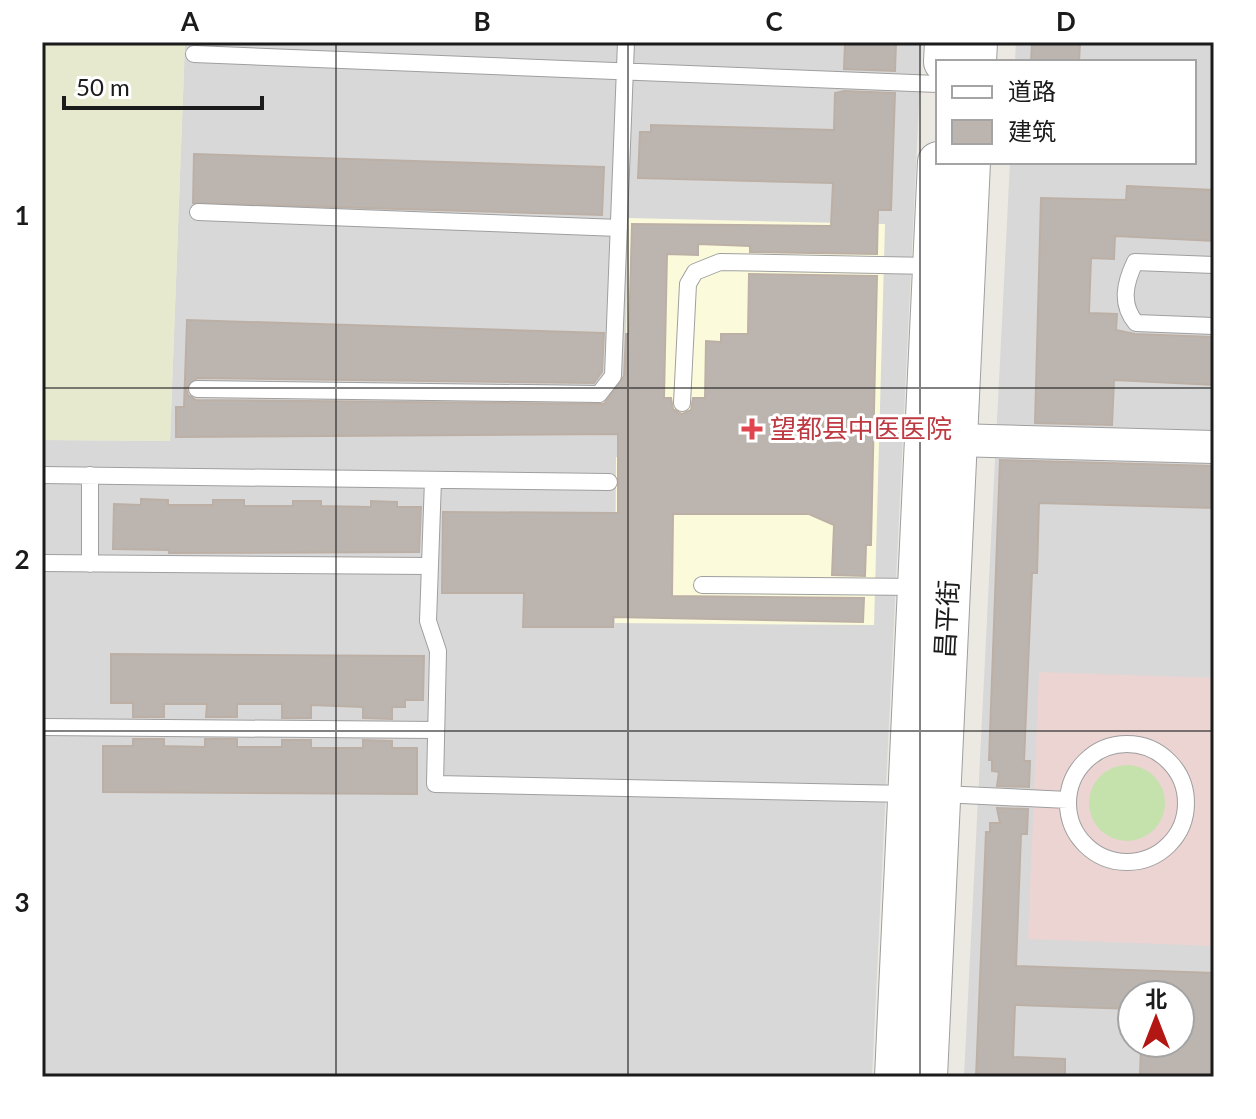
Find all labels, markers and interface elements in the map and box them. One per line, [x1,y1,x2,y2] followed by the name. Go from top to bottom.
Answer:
[180,5,200,37] text: A
[473,5,491,37] text: B
[765,5,783,37] text: C
[1056,5,1076,37] text: D
[64,60,262,110] scale bar
[936,60,1196,164] legend
[76,72,130,101] text: 50 m
[1008,76,1056,105] text: 道路
[1008,116,1056,145] text: 建筑
[14,199,30,231] text: 1
[770,412,952,444] place label: 望都县中医医院
[741,418,763,440] marker: 望都县中医医院
[14,543,30,575] text: 2
[928,579,964,659] street label: 昌平街
[14,886,30,918] text: 3
[1116,979,1196,1059] north arrow
[1145,985,1167,1012] text: 北

